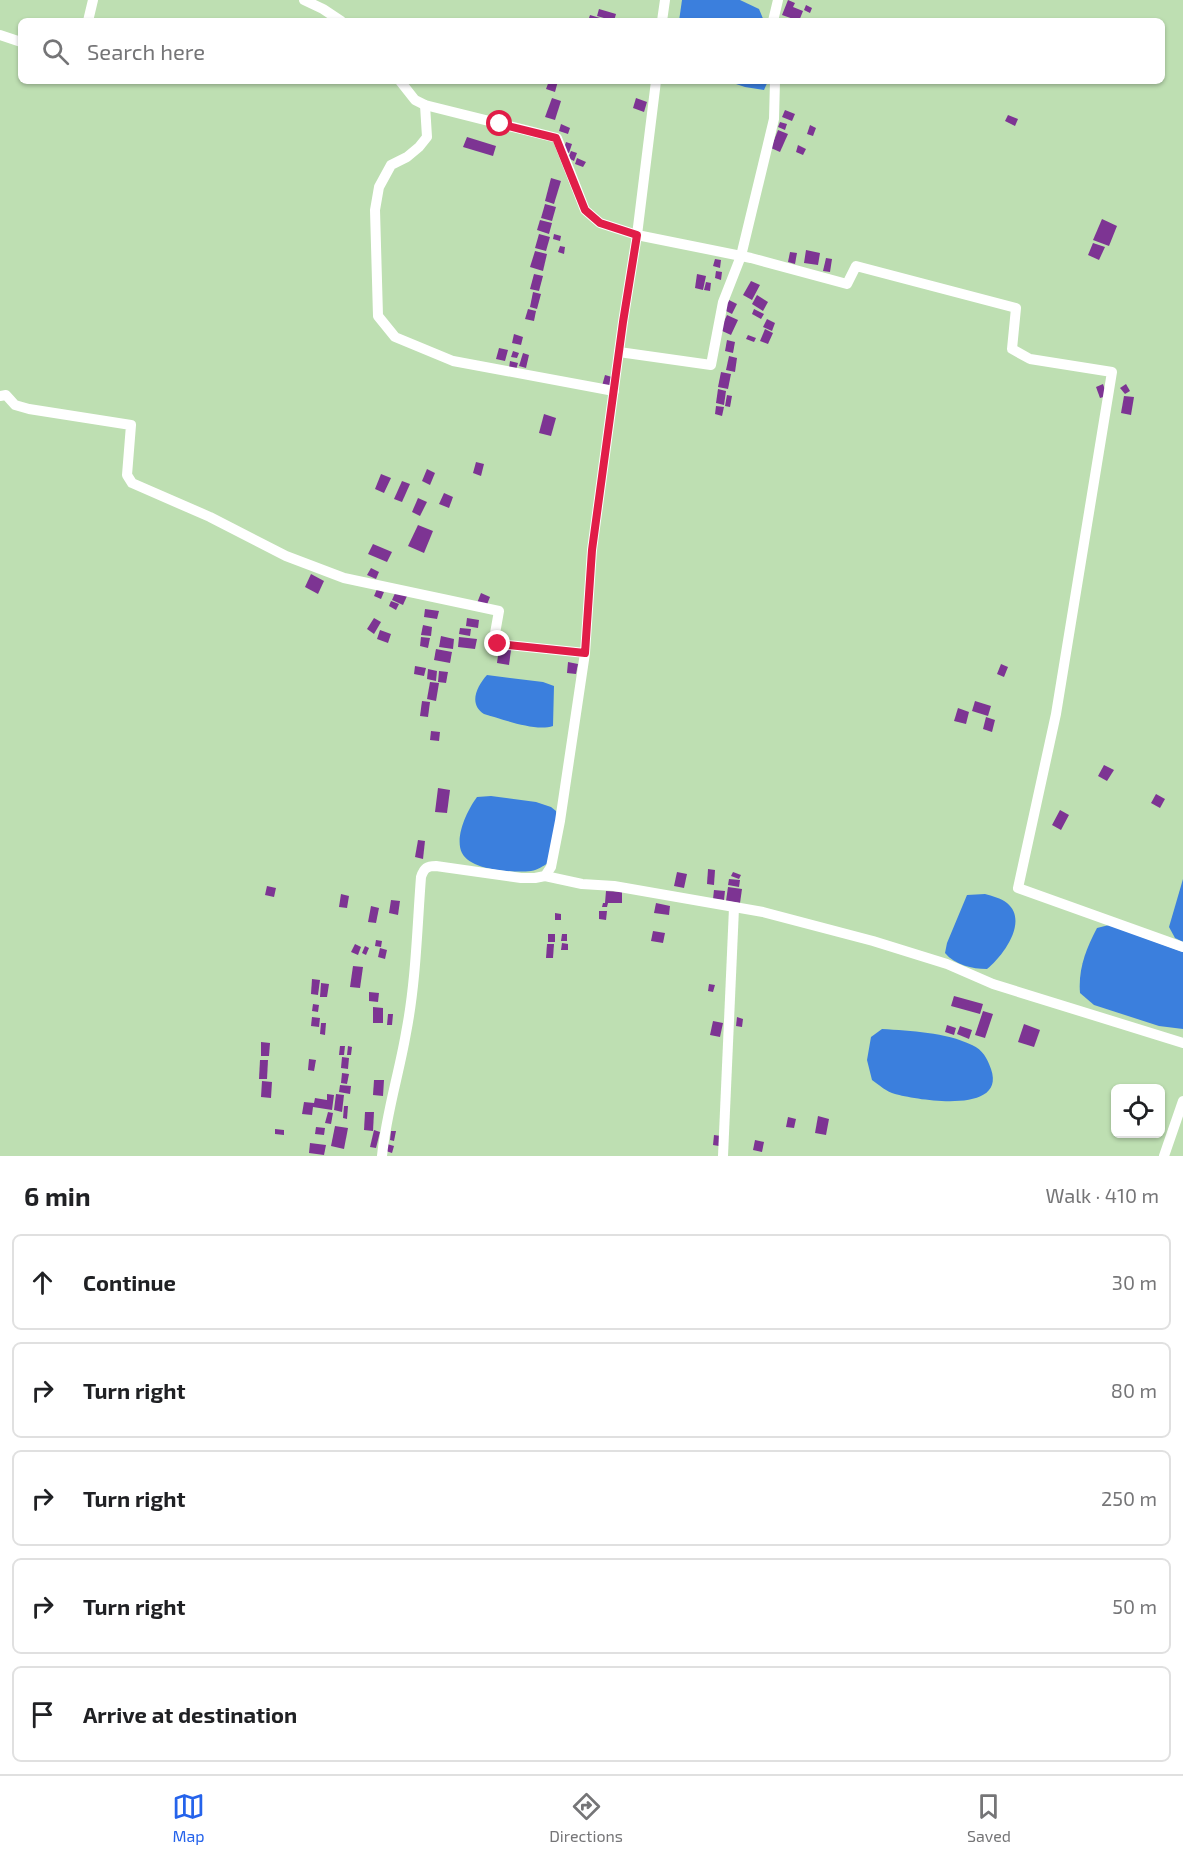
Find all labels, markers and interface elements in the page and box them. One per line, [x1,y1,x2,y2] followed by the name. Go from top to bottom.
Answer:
[18,18,1165,84] search box
[39,35,72,68] icon: search
[87,38,205,64] text: Search here
[486,110,512,136] route start
[484,630,510,656] route end
[1111,1084,1165,1138] map controls
[1111,1084,1165,1138] button: locate
[24,1180,91,1211] text: 6 min
[1045,1183,1159,1207] text: Walk · 410 m
[26,1266,59,1299] icon: ahead
[83,1269,176,1295] text: Continue
[1112,1270,1157,1294] text: 30 m
[26,1374,59,1407] icon: right
[83,1377,185,1403] text: Turn right
[1111,1378,1157,1402] text: 80 m
[26,1482,59,1515] icon: right
[83,1485,185,1511] text: Turn right
[1101,1486,1157,1510] text: 250 m
[26,1590,59,1623] icon: right
[83,1593,185,1619] text: Turn right
[1112,1594,1157,1618] text: 50 m
[26,1698,59,1731] icon: arrive
[83,1701,297,1727] text: Arrive at destination
[172,1790,205,1845] tab: Map
[549,1790,623,1845] tab: Directions
[967,1790,1011,1845] tab: Saved

